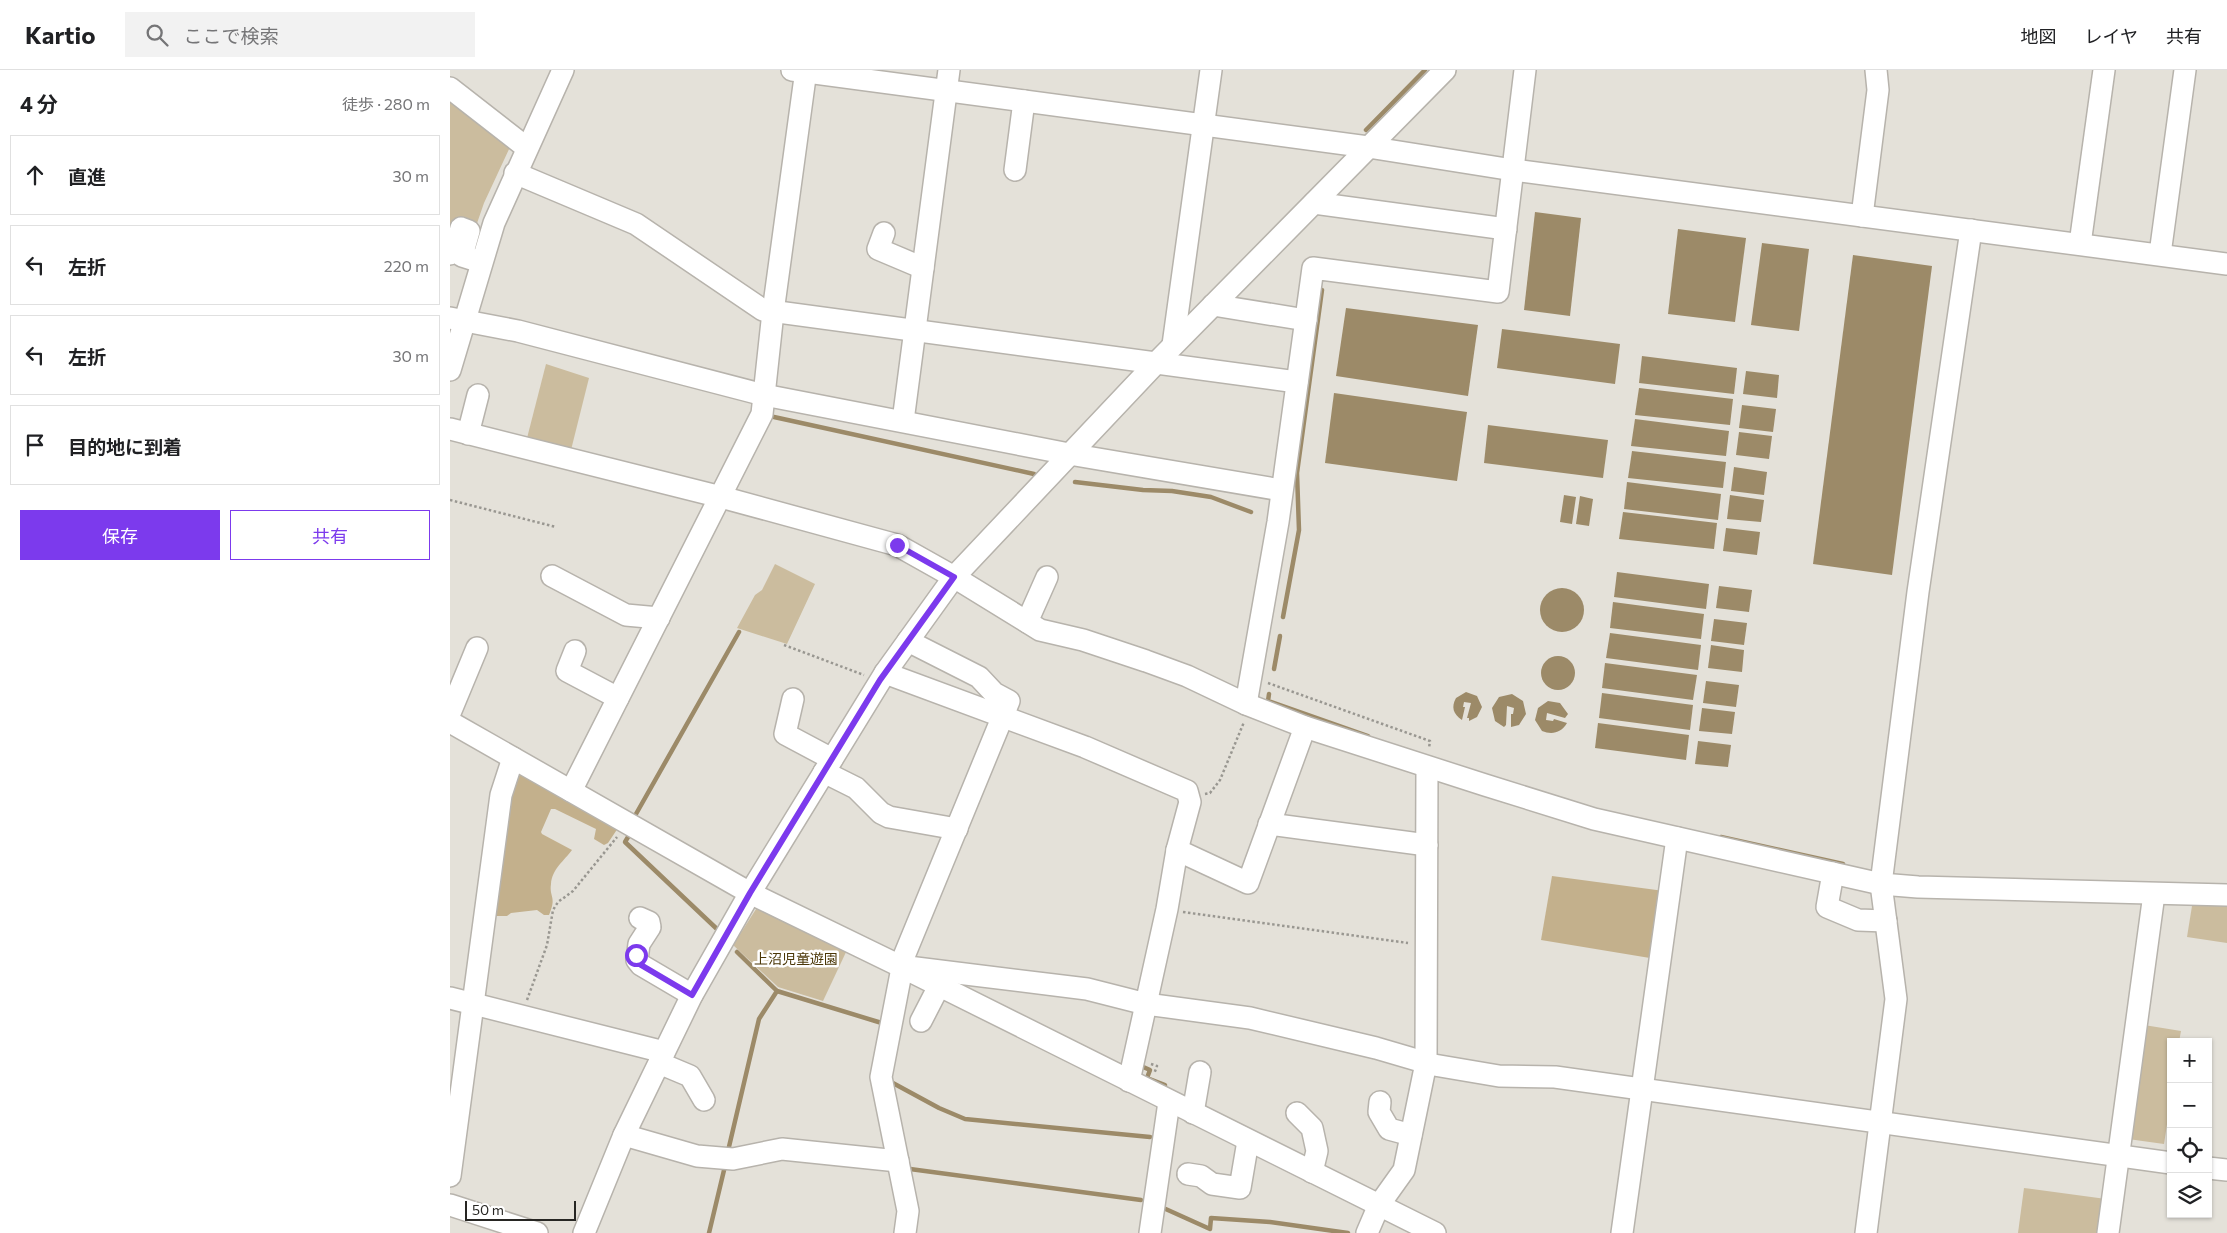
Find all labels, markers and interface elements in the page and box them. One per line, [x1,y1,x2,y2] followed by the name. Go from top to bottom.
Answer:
[125,12,475,57] search box
[25,20,95,49] text: Kartio
[143,21,171,49] icon: search
[183,24,279,47] text: ここで検索
[2021,25,2057,47] text: 地図
[2085,25,2138,47] text: レイヤ
[2166,25,2202,47] text: 共有
[20,91,58,116] text: 4 分
[342,94,430,113] text: 徒歩 · 280 m
[21,161,49,189] icon: ahead
[68,165,106,188] text: 直進
[392,166,429,185] text: 30 m
[21,251,49,279] icon: left
[68,255,106,278] text: 左折
[384,256,429,275] text: 220 m
[21,341,49,369] icon: left
[68,345,106,368] text: 左折
[392,346,429,365] text: 30 m
[21,431,49,459] icon: arrive
[68,435,182,458] text: 目的地に到着
[20,510,220,560] button: 保存
[230,510,430,560] button: 共有
[886,534,909,557] route end
[625,944,648,967] route start
[754,950,838,967] park label: 上沼児童遊園
[2167,1038,2212,1218] map controls
[2167,1038,2212,1083] button: +
[2167,1083,2212,1128] button: −
[2167,1128,2212,1173] button: locate
[2167,1173,2212,1218] button: layers
[465,1198,576,1221] scale bar
[472,1201,504,1218] text: 50 m

